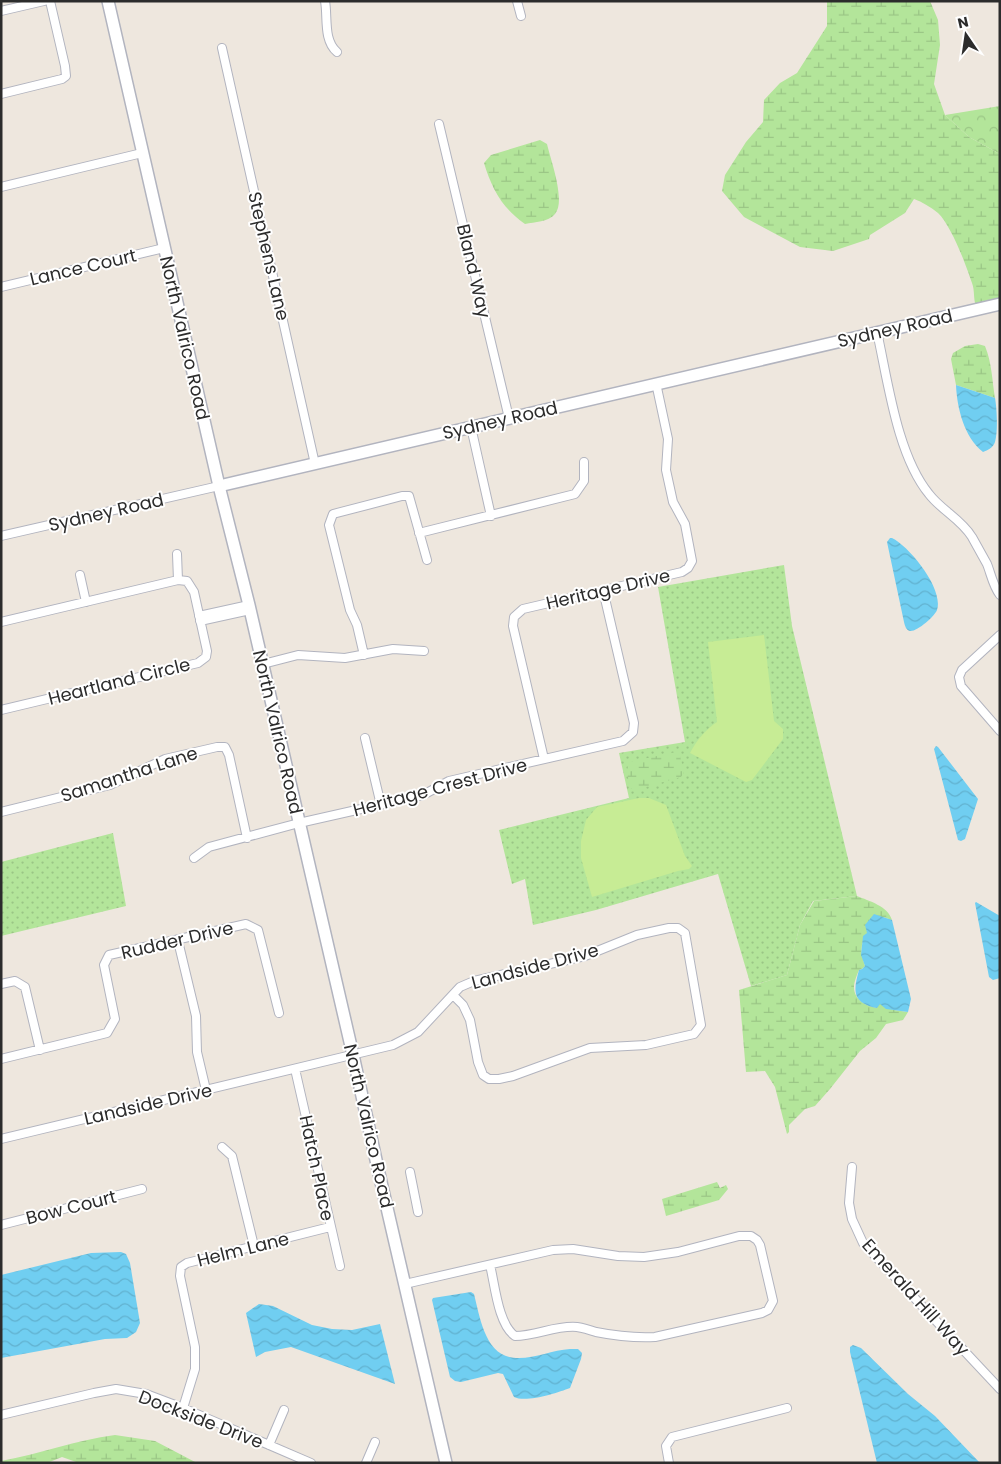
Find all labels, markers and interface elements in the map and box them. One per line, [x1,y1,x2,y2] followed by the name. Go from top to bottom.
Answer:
[941,10,991,60] north arrow
[956,11,970,33] text: N
[242,189,296,323] street label: Stephens Lane
[451,221,497,321] street label: Bland Way
[27,243,139,291] street label: Lance Court
[154,253,216,423] street label: North Valrico Road
[835,303,955,353] street label: Sydney Road
[440,395,560,445] street label: Sydney Road
[46,487,166,537] street label: Sydney Road
[543,563,673,615] street label: Heritage Drive
[247,647,309,817] street label: North Valrico Road
[45,651,193,711] street label: Heartland Circle
[57,740,201,808] street label: Samantha Lane
[350,752,530,822] street label: Heritage Crest Drive
[118,915,236,965] street label: Rudder Drive
[469,937,601,995] street label: Landside Drive
[338,1041,400,1211] street label: North Valrico Road
[82,1077,214,1131] street label: Landside Drive
[294,1113,340,1223] street label: Hatch Place
[23,1184,119,1230] street label: Bow Court
[194,1225,292,1273] street label: Helm Lane
[857,1233,975,1361] street label: Emerald Hill Way
[135,1384,267,1454] street label: Dockside Drive

